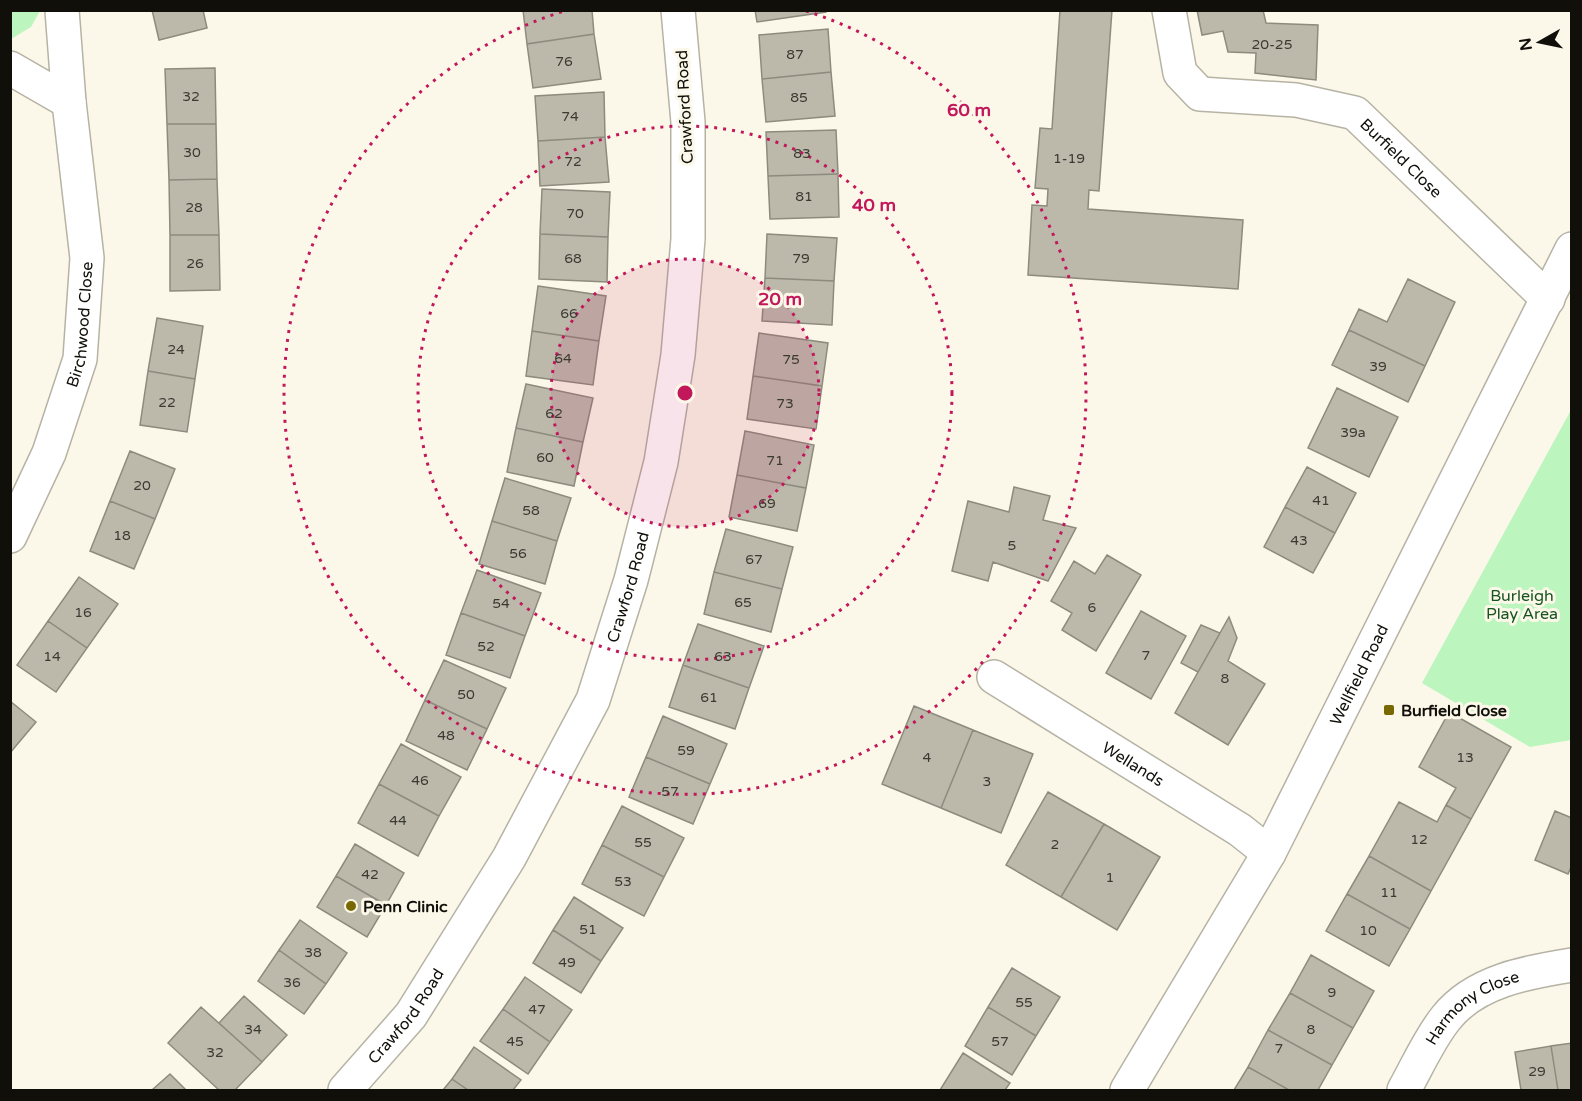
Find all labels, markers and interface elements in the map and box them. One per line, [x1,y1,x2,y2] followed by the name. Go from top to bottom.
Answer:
[1510,12,1570,72] north arrow
[1252,36,1292,53] house number: 20-25
[1515,36,1537,52] text: N
[786,46,804,63] house number: 87
[672,49,698,165] street label: Crawford Road
[555,53,573,70] house number: 76
[182,88,200,105] house number: 32
[790,89,808,106] house number: 85
[947,99,991,121] text: 60 m
[561,108,579,125] house number: 74
[1356,114,1446,202] street label: Burfield Close
[183,144,201,161] house number: 30
[793,145,811,162] house number: 83
[1053,150,1085,167] house number: 1-19
[564,153,582,170] house number: 72
[795,188,813,205] house number: 81
[852,194,896,216] text: 40 m
[185,199,203,216] house number: 28
[566,205,584,222] house number: 70
[564,250,582,267] house number: 68
[792,250,810,267] house number: 79
[186,255,204,272] house number: 26
[62,261,98,390] street label: Birchwood Close
[758,288,802,310] text: 20 m
[560,305,578,322] house number: 66
[167,341,185,358] house number: 24
[554,350,572,367] house number: 64
[782,351,800,368] house number: 75
[1369,358,1387,375] house number: 39
[675,383,695,403] centre of rings
[158,394,176,411] house number: 22
[776,395,794,412] house number: 73
[545,405,563,422] house number: 62
[1340,424,1366,441] house number: 39a
[536,449,554,466] house number: 60
[766,452,784,469] house number: 71
[133,477,151,494] house number: 20
[1312,492,1330,509] house number: 41
[758,495,776,512] house number: 69
[522,502,540,519] house number: 58
[113,527,131,544] house number: 18
[603,530,654,645] street label: Crawford Road
[1290,532,1308,549] house number: 43
[1008,537,1016,554] house number: 5
[509,545,527,562] house number: 56
[745,551,763,568] house number: 67
[1486,586,1558,624] park label: Burleigh Play Area
[734,594,752,611] house number: 65
[492,595,510,612] house number: 54
[1088,599,1097,616] house number: 6
[74,604,92,621] house number: 16
[1326,621,1393,729] street label: Wellfield Road
[477,638,495,655] house number: 52
[1142,647,1150,664] house number: 7
[43,648,61,665] house number: 14
[714,648,732,665] house number: 63
[1221,670,1230,687] house number: 8
[457,686,475,703] house number: 50
[700,689,718,706] house number: 61
[1401,701,1507,721] place label: Burfield Close
[1382,703,1396,717] marker: Burfield Close
[437,727,455,744] house number: 48
[1098,738,1167,791] street label: Wellands
[677,742,695,759] house number: 59
[923,749,932,766] house number: 4
[1456,749,1474,766] house number: 13
[411,772,429,789] house number: 46
[983,773,991,790] house number: 3
[661,783,679,800] house number: 57
[389,812,407,829] house number: 44
[1410,831,1428,848] house number: 12
[634,834,652,851] house number: 55
[1051,836,1059,853] house number: 2
[361,866,379,883] house number: 42
[1106,869,1114,886] house number: 1
[614,873,632,890] house number: 53
[1380,884,1398,901] house number: 11
[363,897,448,917] place label: Penn Clinic
[344,899,358,913] marker: Penn Clinic
[579,921,597,938] house number: 51
[1359,922,1377,939] house number: 10
[304,944,322,961] house number: 38
[558,954,576,971] house number: 49
[364,965,449,1068] street label: Crawford Road
[1421,967,1521,1049] street label: Harmony Close
[283,974,301,991] house number: 36
[1328,984,1336,1001] house number: 9
[1015,994,1033,1011] house number: 55
[528,1001,546,1018] house number: 47
[244,1021,262,1038] house number: 34
[1307,1021,1316,1038] house number: 8
[506,1033,524,1050] house number: 45
[991,1033,1009,1050] house number: 57
[1275,1040,1283,1057] house number: 7
[206,1044,224,1061] house number: 32
[1528,1063,1546,1080] house number: 29

